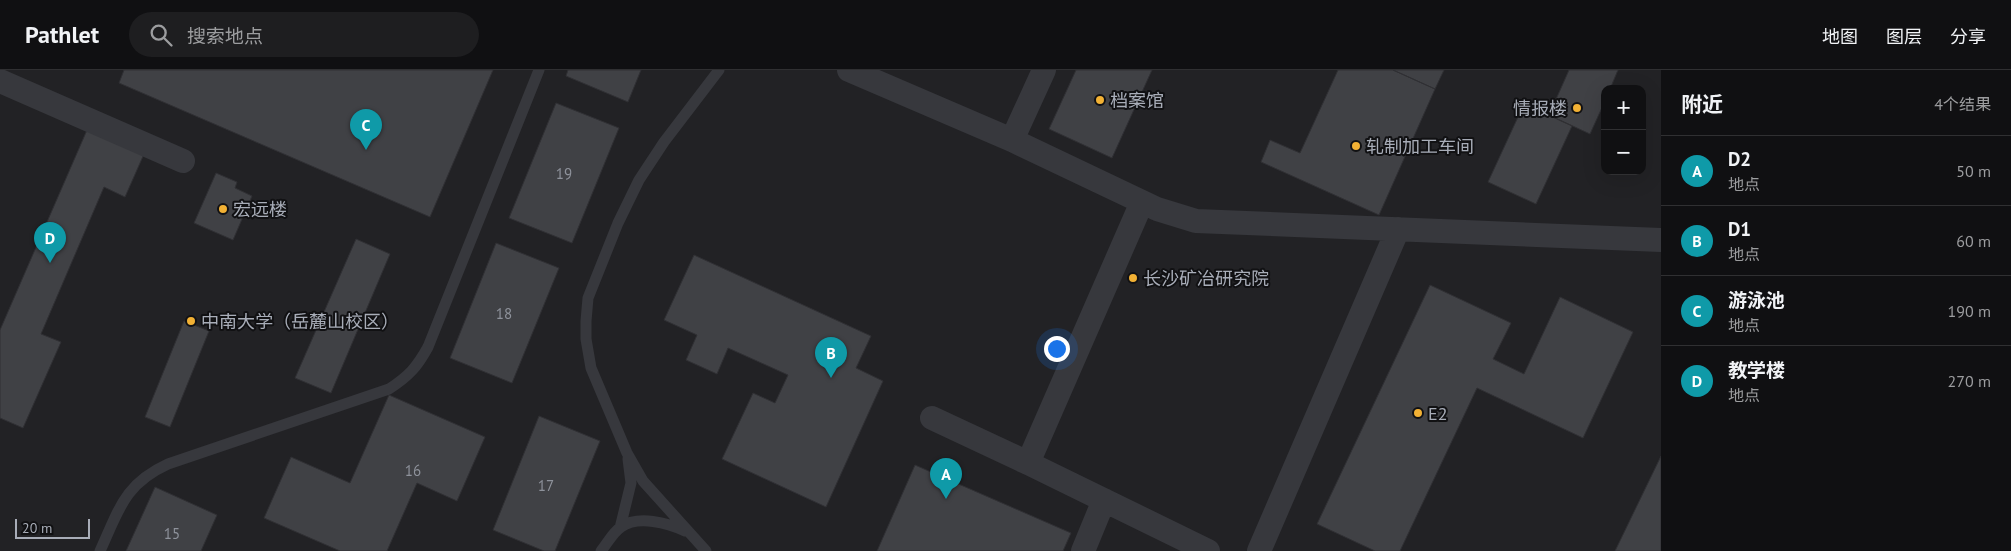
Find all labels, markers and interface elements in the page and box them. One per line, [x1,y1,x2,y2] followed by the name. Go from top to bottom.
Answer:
[129,12,479,57] search box
[25,19,99,50] text: Pathlet
[147,21,175,49] icon: search
[187,24,263,48] text: 搜索地点
[1822,25,1858,48] text: 地图
[1886,25,1922,48] text: 图层
[1950,25,1986,48] text: 分享
[1601,85,1646,175] map controls
[1601,85,1646,130] button: +
[1110,89,1164,112] place label: 档案馆
[1681,91,1723,118] text: 附近
[1094,94,1106,106] marker: 档案馆
[1934,94,1991,114] text: 4个结果
[1513,97,1567,120] place label: 情报楼
[1571,102,1583,114] marker: 情报楼
[350,109,382,150] pin: C
[1601,130,1646,175] button: −
[1366,135,1474,158] place label: 轧制加工车间
[1350,140,1362,152] marker: 轧制加工车间
[1728,147,1751,171] text: D2
[1692,161,1702,181] text: A
[1956,161,1991,181] text: 50 m
[556,164,572,183] house number: 19
[1728,174,1760,194] text: 地点
[233,198,287,221] place label: 宏远楼
[217,203,229,215] marker: 宏远楼
[1728,217,1751,241] text: D1
[34,222,66,263] pin: D
[1692,231,1702,251] text: B
[1956,231,1991,251] text: 60 m
[1728,244,1760,264] text: 地点
[1143,267,1269,290] place label: 长沙矿冶研究院
[1127,272,1139,284] marker: 长沙矿冶研究院
[1728,288,1785,312] text: 游泳池
[1693,301,1701,321] text: C
[1948,301,1991,321] text: 190 m
[496,304,512,323] house number: 18
[201,310,399,333] place label: 中南大学（岳麓山校区）
[185,315,197,327] marker: 中南大学（岳麓山校区）
[1728,315,1760,335] text: 地点
[1044,336,1070,362] your location
[815,337,847,378] pin: B
[1728,358,1785,382] text: 教学楼
[1692,371,1702,391] text: D
[1948,371,1991,391] text: 270 m
[1728,385,1760,405] text: 地点
[1428,402,1447,425] place label: E2
[1412,407,1424,419] marker: E2
[930,458,962,499] pin: A
[405,461,421,480] house number: 16
[538,476,554,495] house number: 17
[15,516,90,539] scale bar
[22,519,52,537] text: 20 m
[164,524,180,543] house number: 15

